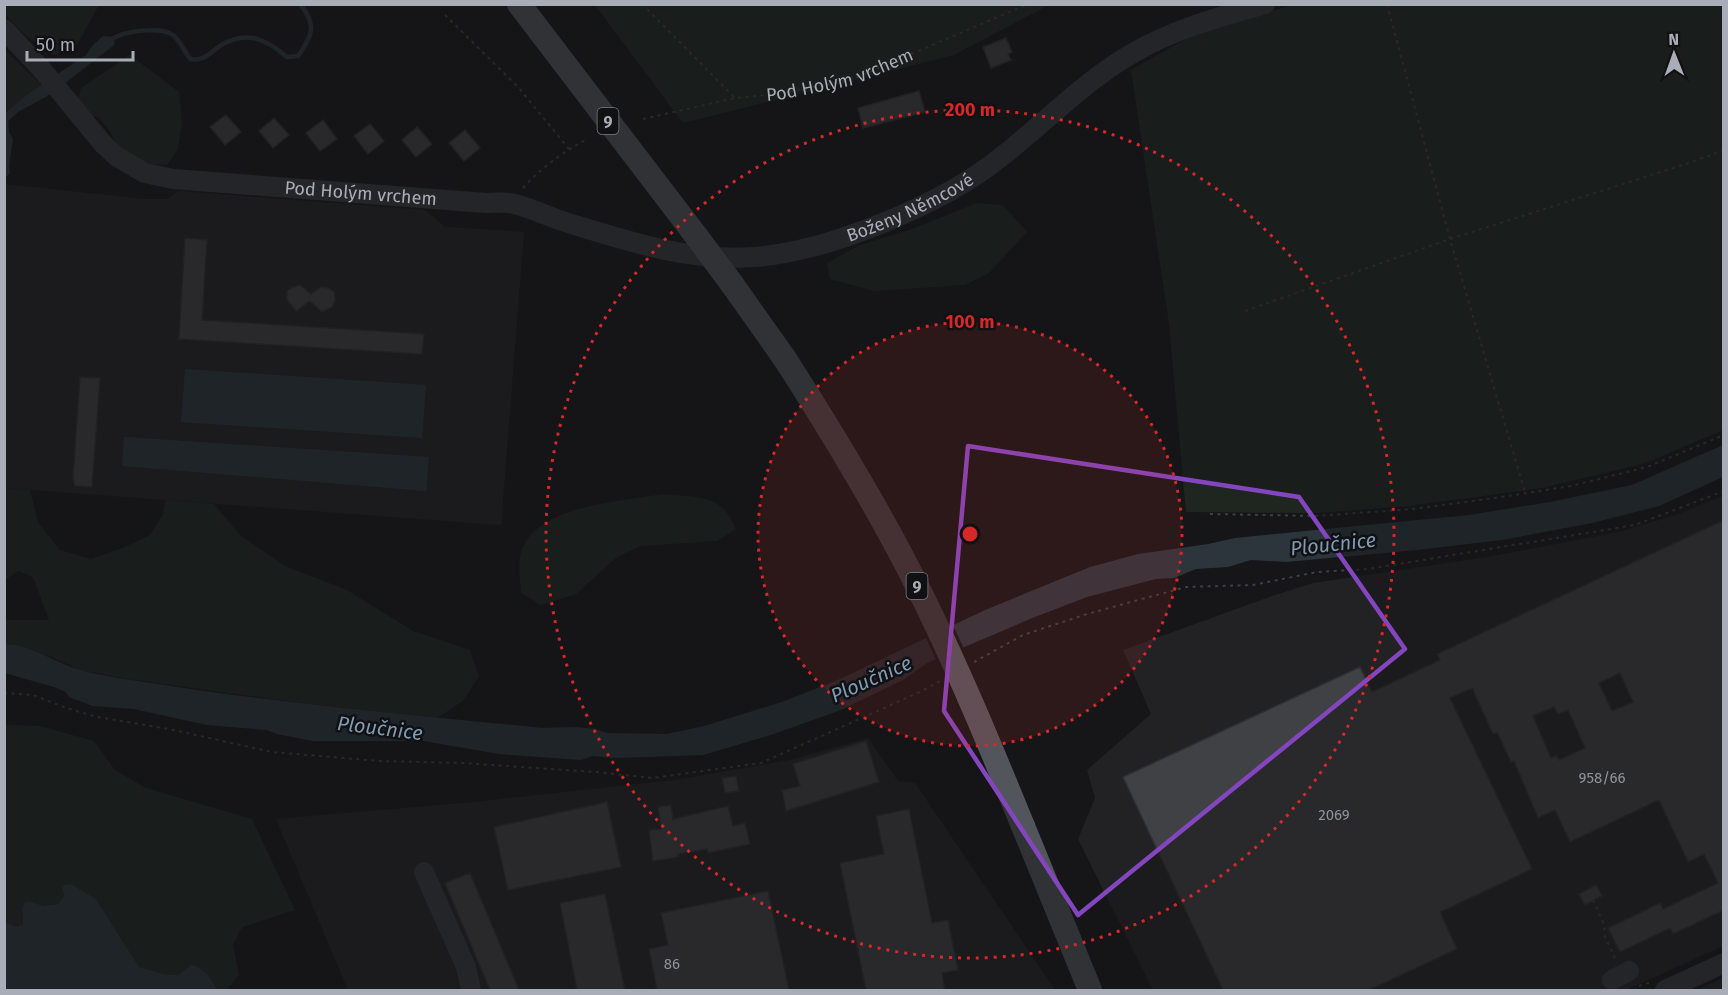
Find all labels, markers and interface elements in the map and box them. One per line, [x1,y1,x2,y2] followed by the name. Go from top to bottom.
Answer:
[27,24,134,62] scale bar
[1644,24,1704,84] north arrow
[1668,30,1679,49] text: N
[36,34,75,56] text: 50 m
[765,44,916,106] street label: Pod Holým vrchem
[945,99,995,121] text: 200 m
[598,108,618,134] road number: 9
[844,168,978,247] street label: Boženy Němcové
[284,177,438,210] street label: Pod Holým vrchem
[946,311,994,333] text: 100 m
[960,524,980,544] centre of rings
[1289,528,1377,560] water label: Ploučnice
[906,573,928,599] road number: 9
[827,651,915,707] water label: Ploučnice
[336,711,424,745] water label: Ploučnice
[1579,769,1626,787] house number: 958/66
[1318,806,1350,824] house number: 2069
[664,955,680,973] house number: 86

